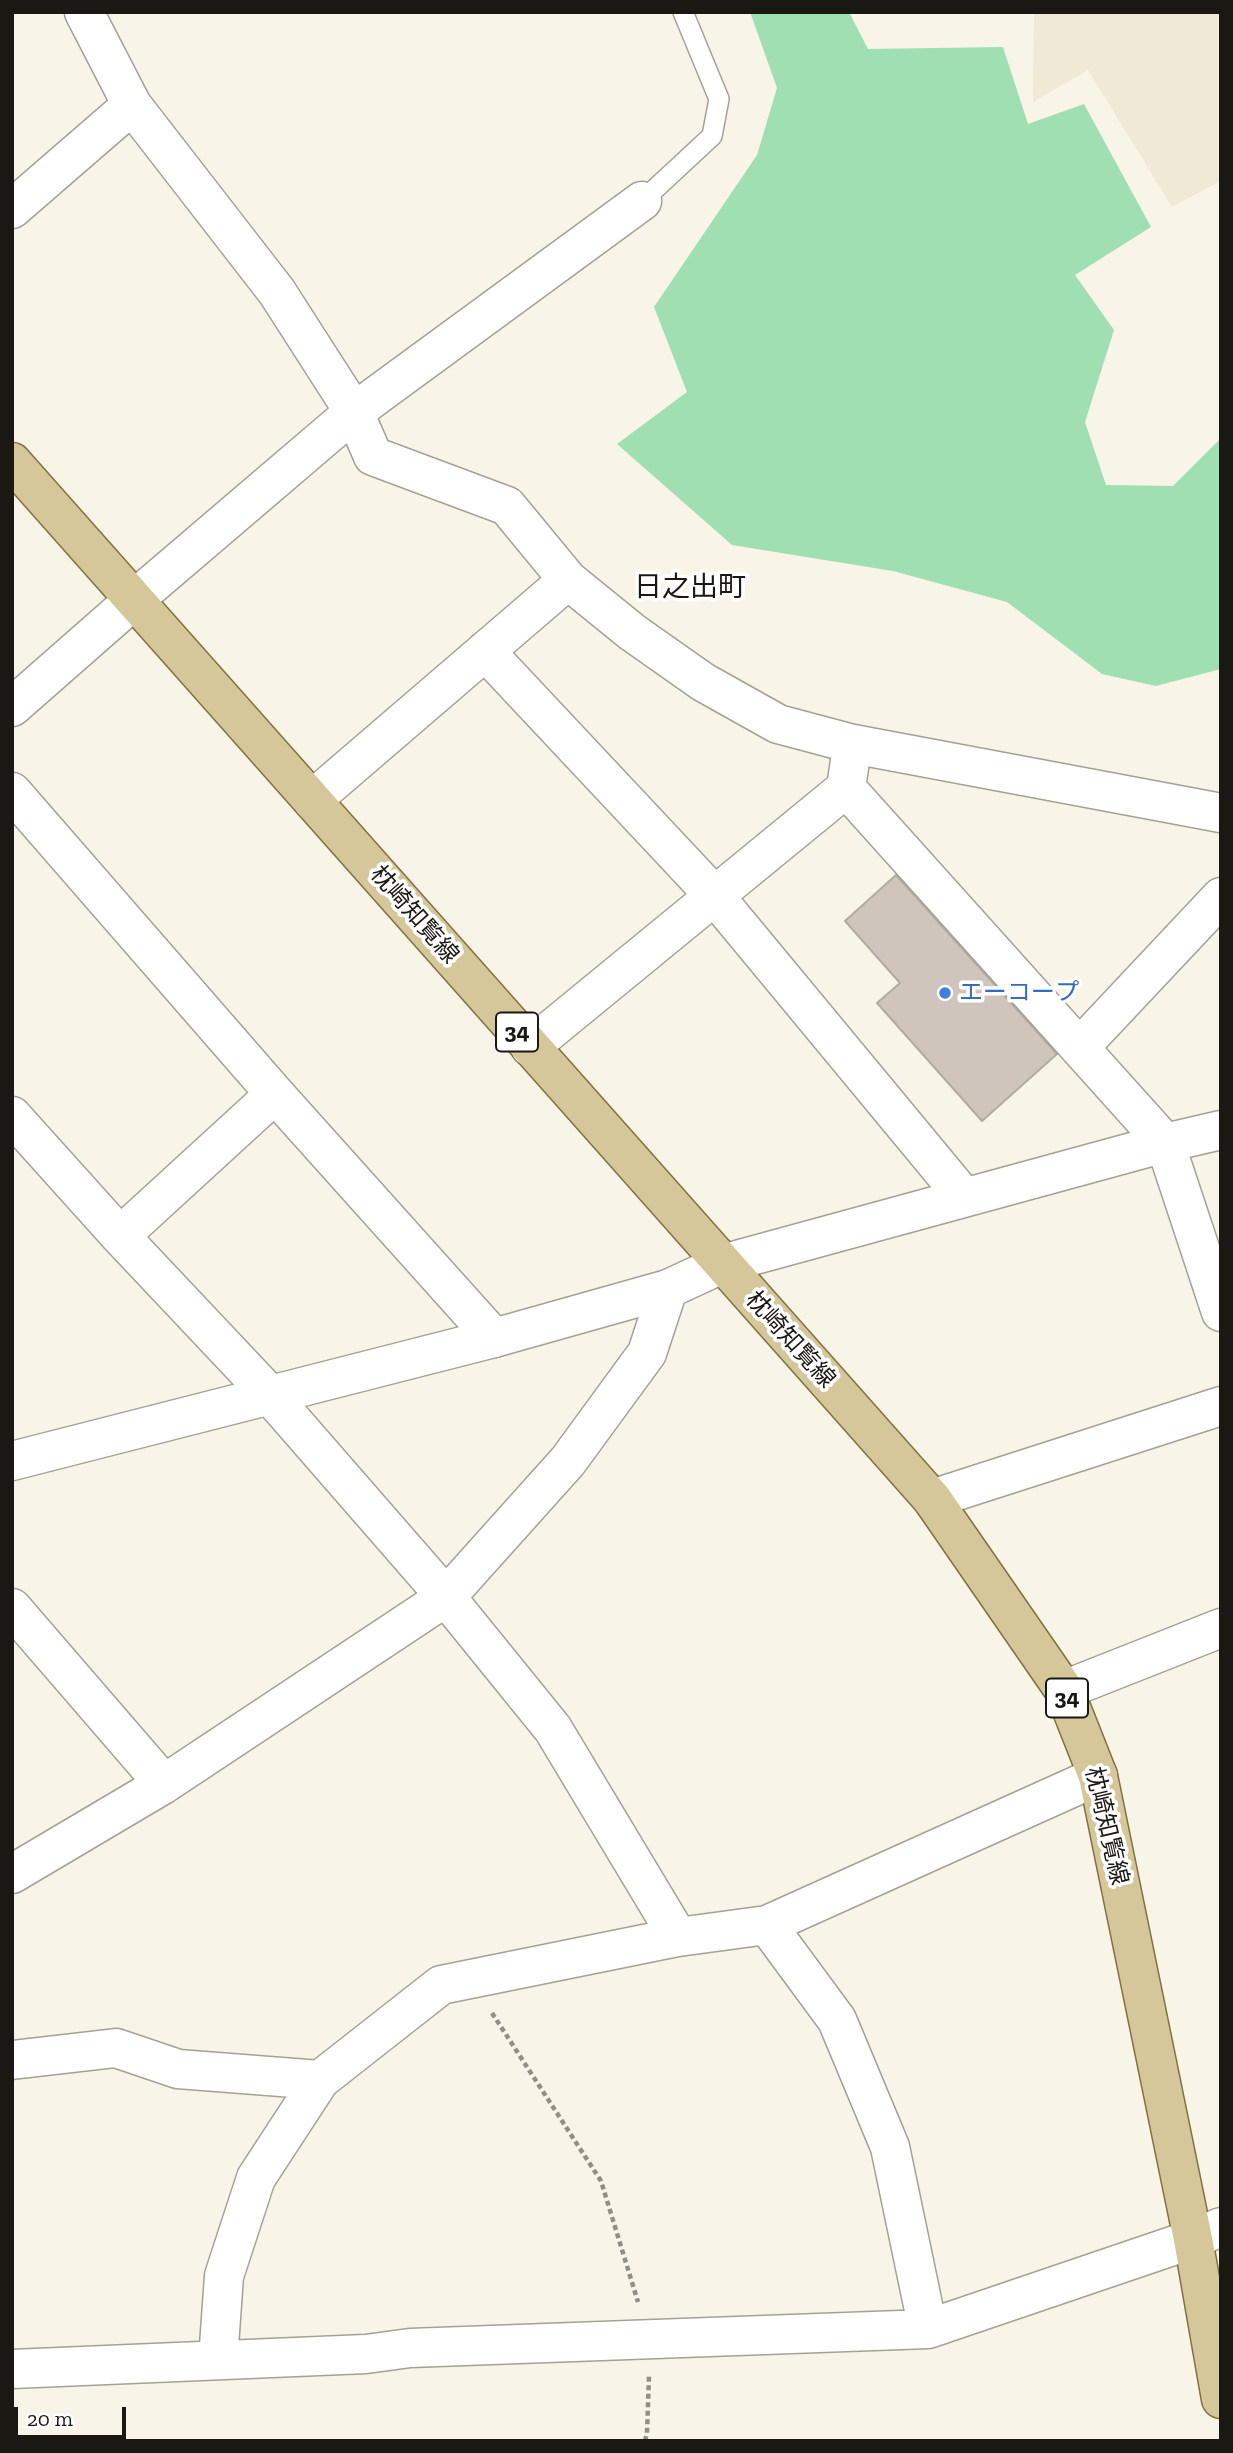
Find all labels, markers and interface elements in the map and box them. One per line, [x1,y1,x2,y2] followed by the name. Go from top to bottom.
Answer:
[634,571,746,605] district label: 日之出町
[364,860,464,970] street label: 枕崎知覧線
[959,979,1079,1007] place label: エーコープ
[937,985,953,1001] marker: エーコープ
[496,1012,538,1051] road number: 34
[739,1286,841,1394] street label: 枕崎知覧線
[1046,1679,1088,1718] road number: 34
[1078,1764,1134,1888] street label: 枕崎知覧線
[18,2394,130,2438] scale bar
[27,2406,73,2431] text: 20 m

